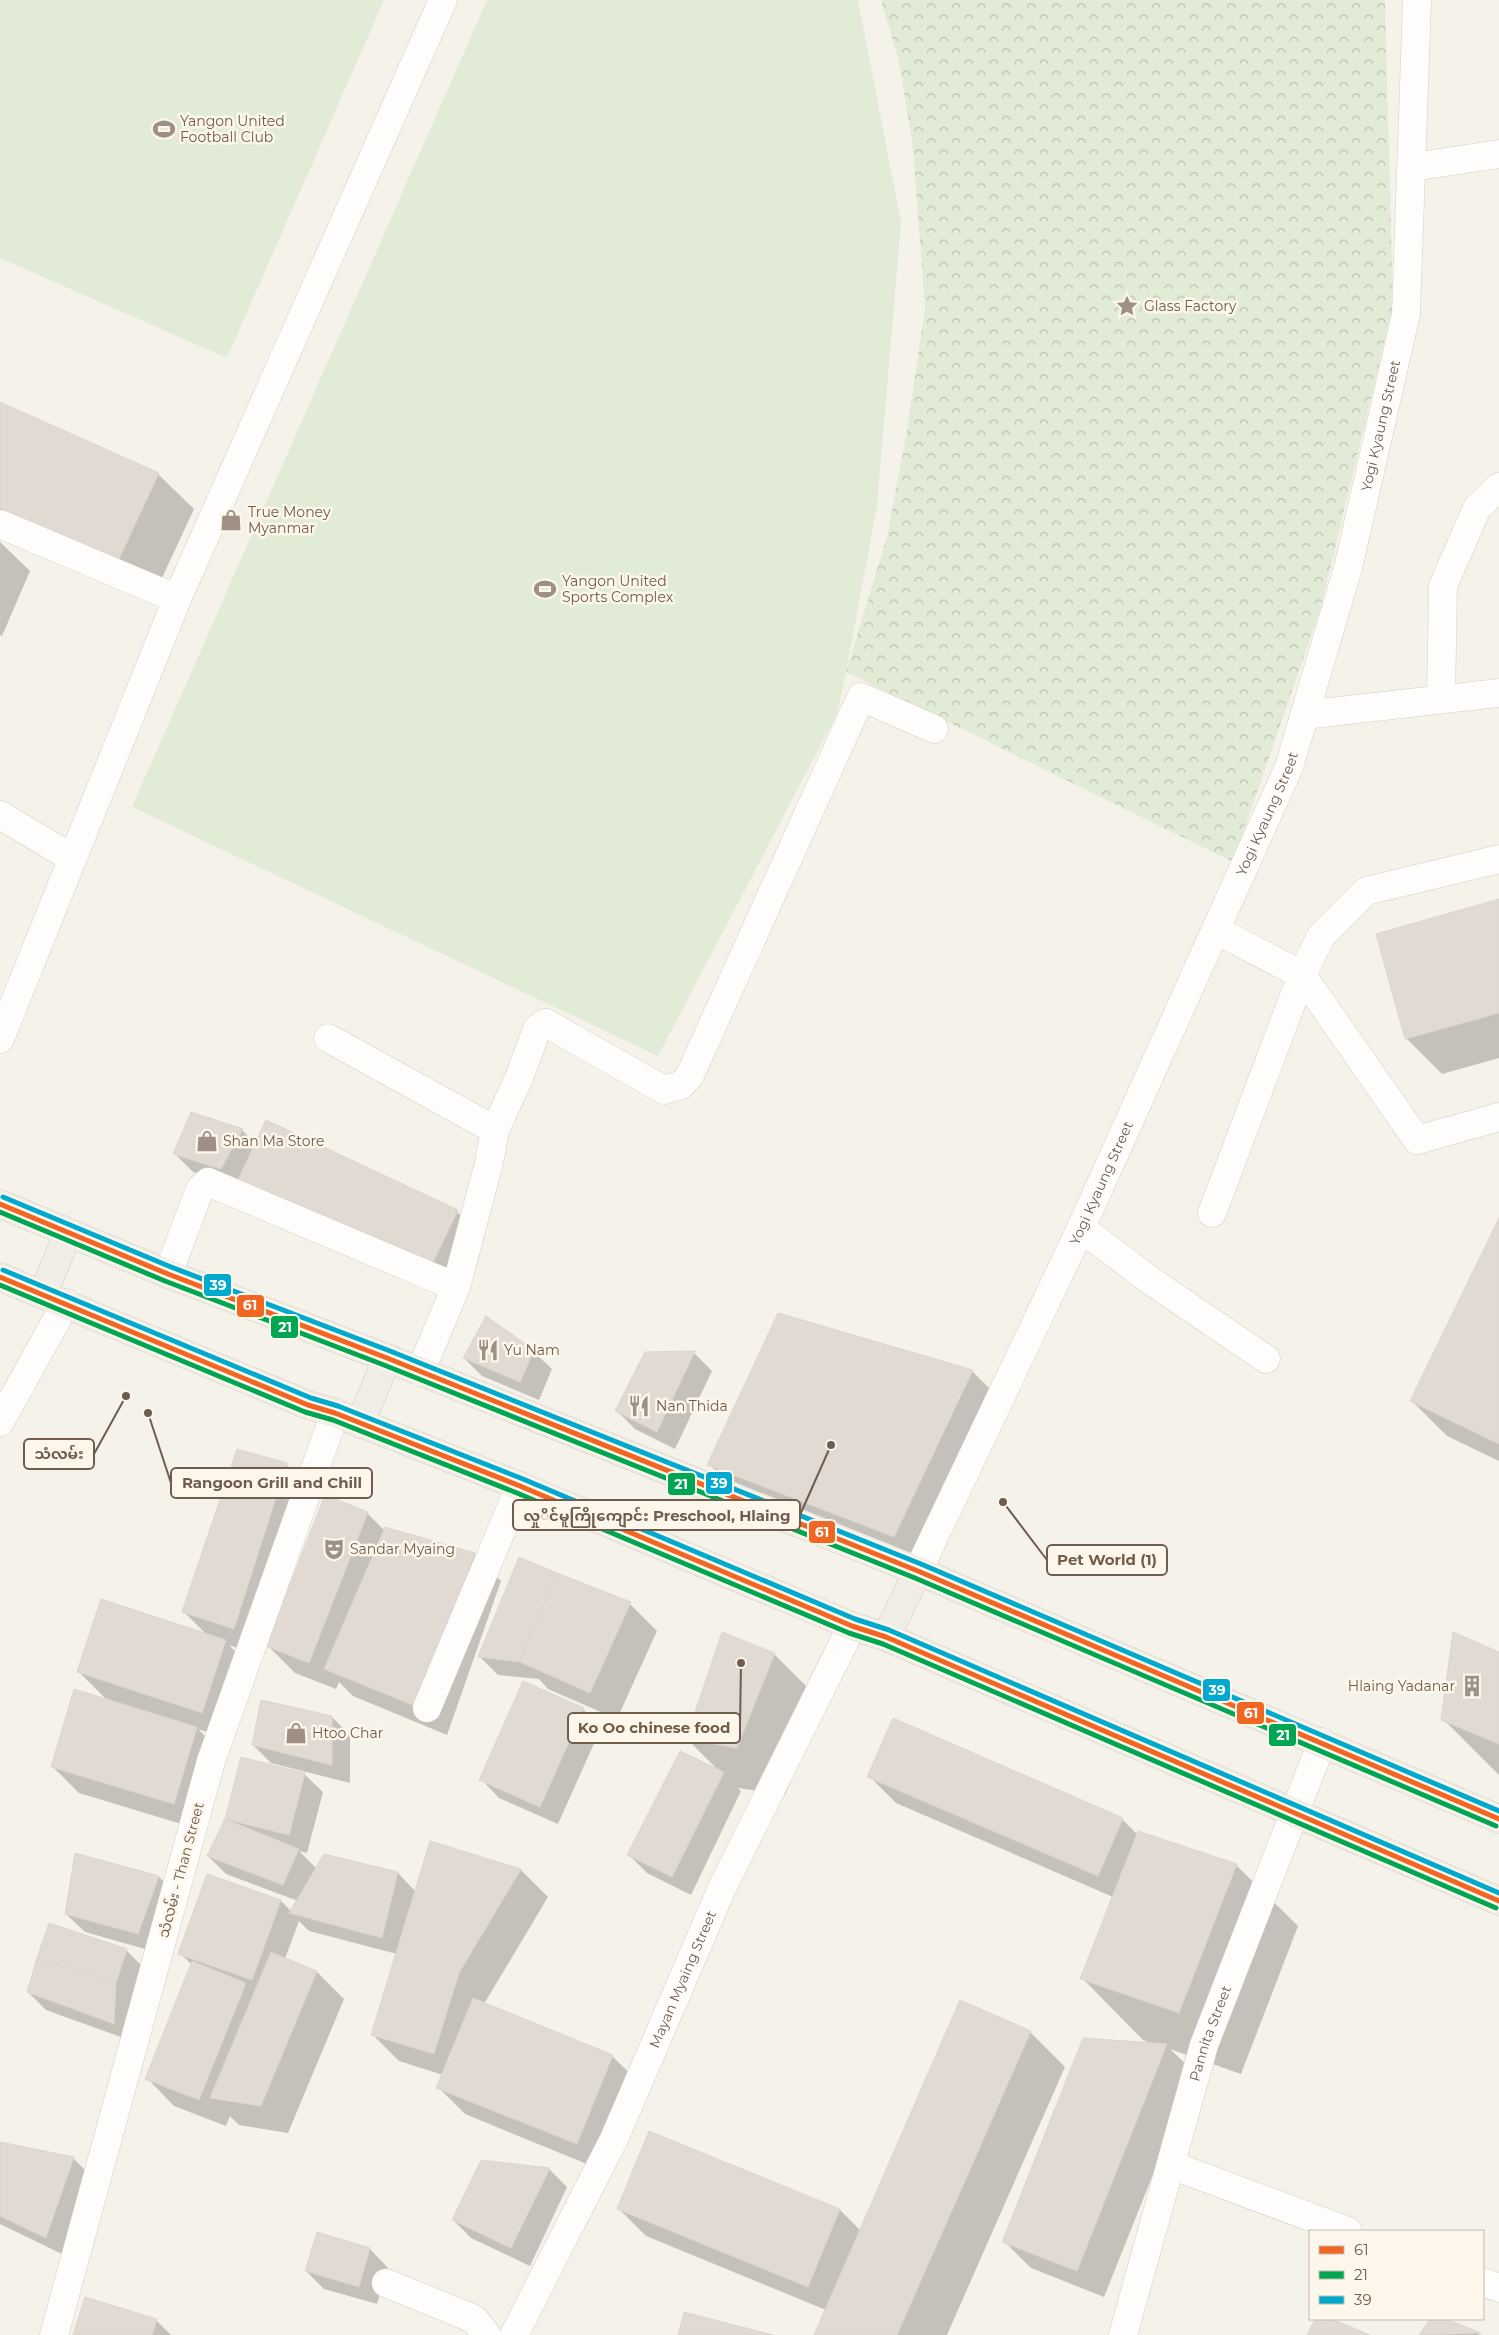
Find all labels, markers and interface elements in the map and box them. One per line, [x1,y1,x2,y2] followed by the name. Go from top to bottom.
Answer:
[180,112,285,146] place label: Yangon United Football Club
[151,116,177,142] sports icon: Yangon United Football Club
[1114,293,1140,319] place icon: Glass Factory
[1144,297,1237,315] place label: Glass Factory
[1357,358,1404,493] street label: Yogi Kyaung Street
[248,503,331,537] place label: True Money Myanmar
[218,507,244,533] shop icon: True Money Myanmar
[562,572,674,606] place label: Yangon United Sports Complex
[532,576,558,602] sports icon: Yangon United Sports Complex
[1232,749,1302,879] street label: Yogi Kyaung Street
[1065,1118,1137,1248] street label: Yogi Kyaung Street
[194,1128,220,1154] shop icon: Shan Ma Store
[223,1132,324,1150] place label: Shan Ma Store
[203,1273,232,1297] line badge: 39
[208,1276,227,1294] text: 39
[236,1294,265,1318] line badge: 61
[243,1296,257,1314] text: 61
[270,1315,299,1339] line badge: 21
[278,1318,292,1336] text: 21
[475,1337,501,1363] restaurant icon: Yu Nam
[504,1341,560,1359] place label: Yu Nam
[626,1393,652,1419] restaurant icon: Nan Thida
[656,1397,728,1415] place label: Nan Thida
[24,1439,94,1469] callout: သံလမ်း
[34,1444,84,1463] text: သံလမ်း
[171,1468,372,1498] callout: Rangoon Grill and Chill
[705,1471,733,1495] line badge: 39
[667,1472,696,1496] line badge: 21
[182,1473,362,1492] text: Rangoon Grill and Chill
[709,1474,728,1492] text: 39
[674,1475,688,1493] text: 21
[513,1500,800,1530] callout: လှုိင်မူကြိုကျောင်း Preschool, Hlaing
[524,1506,790,1528] text: လှုိင်မူကြိုကျောင်း Preschool, Hlaing
[808,1520,836,1544] line badge: 61
[815,1523,829,1541] text: 61
[321,1536,347,1562] theatre icon: Sandar Myaing
[350,1540,455,1558] place label: Sandar Myaing
[1047,1545,1167,1575] callout: Pet World (1)
[1057,1550,1157,1569] text: Pet World (1)
[1459,1673,1485,1699] building icon: Hlaing Yadanar
[1348,1677,1455,1695] place label: Hlaing Yadanar
[1202,1678,1231,1702] line badge: 39
[1207,1681,1226,1699] text: 39
[1236,1701,1265,1725] line badge: 61
[1244,1704,1258,1722] text: 61
[568,1713,740,1743] callout: Ko Oo chinese food
[578,1718,730,1737] text: Ko Oo chinese food
[283,1720,309,1746] shop icon: Htoo Char
[1268,1723,1297,1747] line badge: 21
[312,1724,384,1742] place label: Htoo Char
[1276,1726,1290,1744] text: 21
[153,1800,208,1940] street label: သံလမ်း - Than Street
[645,1907,720,2051] street label: Mayan Myaing Street
[1185,1983,1235,2083] street label: Pannita Street
[1309,2230,1484,2320] legend
[1354,2240,1369,2259] text: 61
[1354,2265,1368,2284] text: 21
[1354,2290,1372,2309] text: 39

